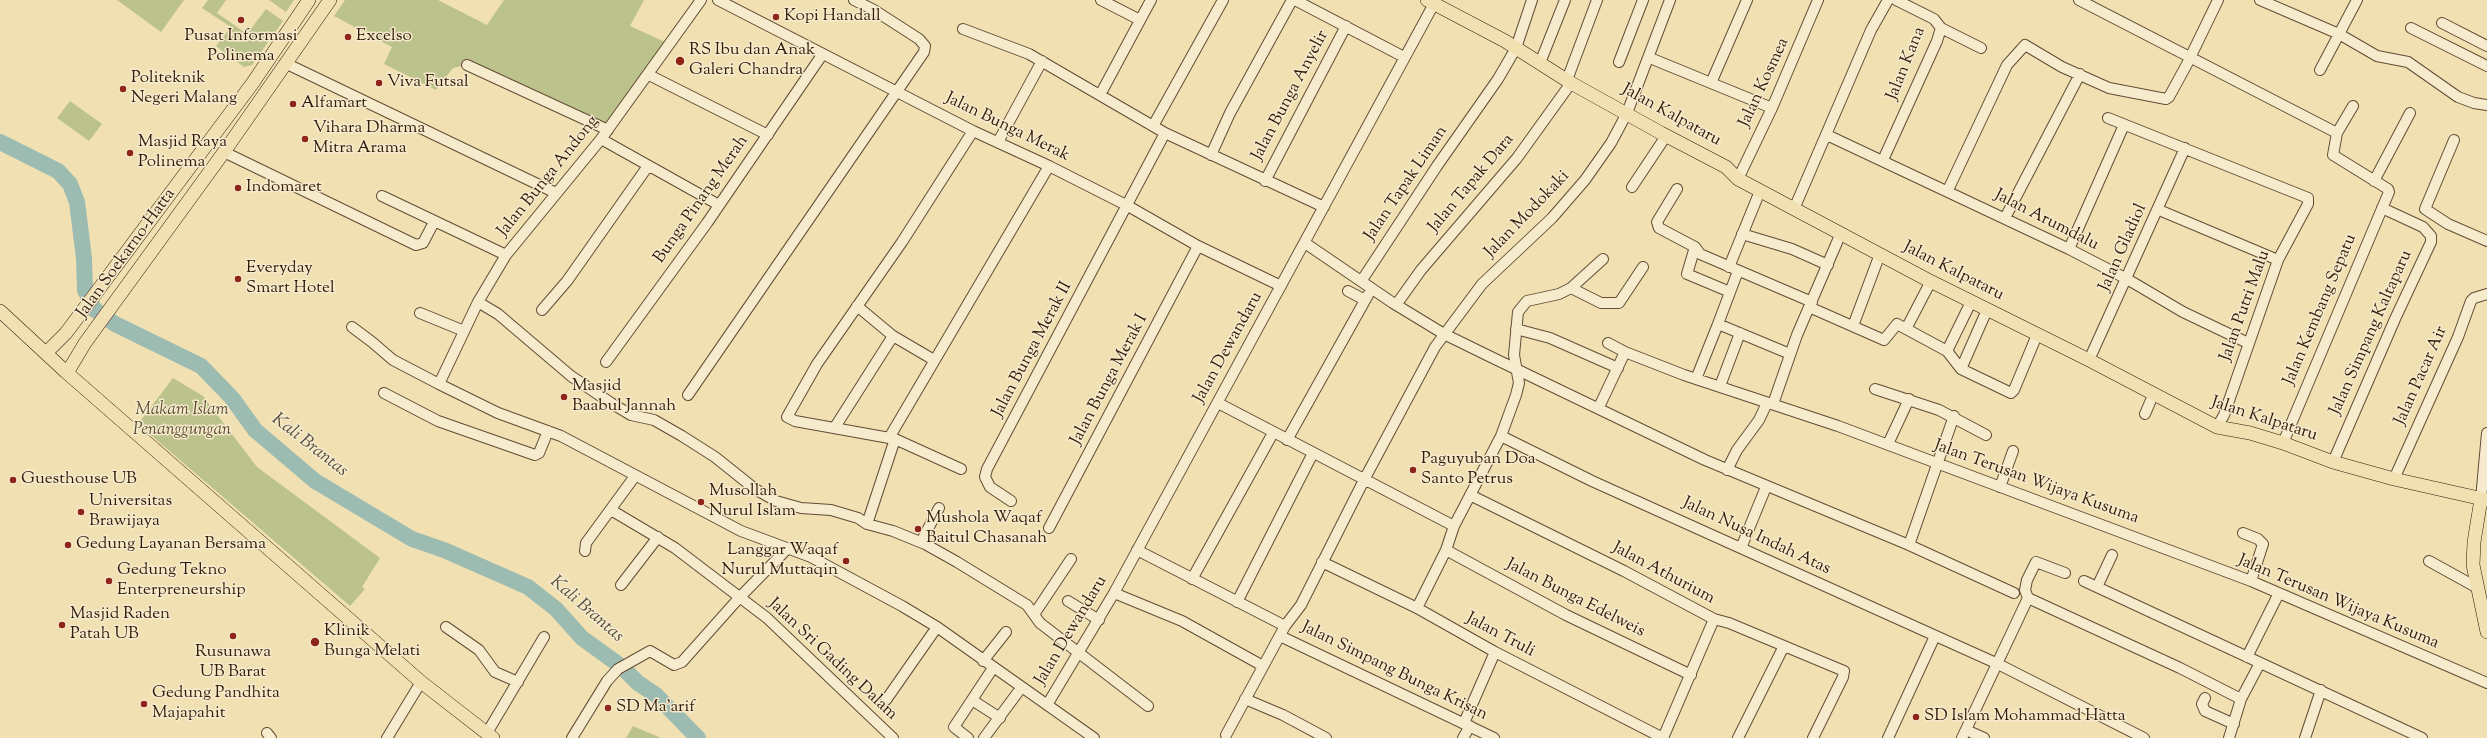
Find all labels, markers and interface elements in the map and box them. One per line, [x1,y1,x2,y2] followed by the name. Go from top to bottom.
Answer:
[784,7,881,27] place label: Kopi Handall
[771,12,781,22] marker: Kopi Handall
[236,15,246,25] marker: Pusat Informasi Polinema
[1883,24,1931,104] street label: Jalan Kana
[184,27,298,67] place label: Pusat Informasi Polinema
[356,27,412,47] place label: Excelso
[1248,27,1334,165] street label: Jalan Bunga Anyelir
[343,32,353,42] marker: Excelso
[1735,35,1795,131] street label: Jalan Kosmea
[689,41,815,81] place label: RS Ibu dan Anak Galeri Chandra
[674,55,686,67] marker: RS Ibu dan Anak Galeri Chandra
[131,69,237,109] place label: Politeknik Negeri Malang
[387,73,469,93] place label: Viva Futsal
[374,78,384,88] marker: Viva Futsal
[1618,80,1724,152] street label: Jalan Kalpataru
[118,84,128,94] marker: Politeknik Negeri Malang
[941,89,1073,167] street label: Jalan Bunga Merak
[301,94,367,114] place label: Alfamart
[288,99,298,109] marker: Alfamart
[494,112,604,242] street label: Jalan Bunga Andong
[313,119,425,159] place label: Vihara Dharma Mitra Arama
[1361,123,1453,245] street label: Jalan Tapak Liman
[1425,130,1519,238] street label: Jalan Tapak Dara
[650,132,754,268] street label: Bunga Pinang Merah
[138,133,227,173] place label: Masjid Raya Polinema
[300,134,310,144] marker: Vihara Dharma Mitra Arama
[125,148,135,158] marker: Masjid Raya Polinema
[1481,167,1575,263] street label: Jalan Modokaki
[246,178,322,198] place label: Indomaret
[233,183,243,193] marker: Indomaret
[73,185,181,323] street label: Jalan Soekarno-Hatta
[1990,186,2102,256] street label: Jalan Arumdalu
[2096,201,2152,295] street label: Jalan Gladiol
[2280,231,2362,389] street label: Jalan Kembang Sepatu
[1899,238,2007,306] street label: Jalan Kalpataru
[2326,247,2418,419] street label: Jalan Simpang Kaltaparu
[2216,248,2276,364] street label: Jalan Putri Malu
[246,259,335,299] place label: Everyday Smart Hotel
[233,274,243,284] marker: Everyday Smart Hotel
[989,279,1077,421] street label: Jalan Bunga Merak II
[1190,289,1268,407] street label: Jalan Dewandaru
[1067,311,1153,449] street label: Jalan Bunga Merak I
[2391,323,2453,429] street label: Jalan Pacar Air
[572,377,676,417] place label: Masjid Baabul Jannah
[559,392,569,402] marker: Masjid Baabul Jannah
[2208,393,2320,447] street label: Jalan Kalpataru
[133,401,231,441] park label: Makam Islam Penanggungan
[267,410,351,482] water label: Kali Brantas
[1931,436,2141,530] street label: Jalan Terusan Wijaya Kusuma
[1421,450,1536,490] place label: Paguyuban Doa Santo Petrus
[1408,465,1418,475] marker: Paguyuban Doa Santo Petrus
[21,470,137,490] place label: Guesthouse UB
[8,475,18,485] marker: Guesthouse UB
[709,482,796,522] place label: Musollah Nurul Islam
[89,492,172,532] place label: Universitas Brawijaya
[1679,494,1833,580] street label: Jalan Nusa Indah Atas
[696,497,706,507] marker: Musollah Nurul Islam
[76,507,86,517] marker: Universitas Brawijaya
[926,509,1047,549] place label: Mushola Waqaf Baitul Chasanah
[913,524,923,534] marker: Mushola Waqaf Baitul Chasanah
[76,535,266,555] place label: Gedung Layanan Bersama
[1608,538,1718,610] street label: Jalan Athurium
[63,540,73,550] marker: Gedung Layanan Bersama
[721,541,838,581] place label: Langgar Waqaf Nurul Muttaqin
[2234,551,2442,655] street label: Jalan Terusan Wijaya Kusuma
[1502,555,1648,643] street label: Jalan Bunga Edelweis
[841,556,851,566] marker: Langgar Waqaf Nurul Muttaqin
[117,561,246,601] place label: Gedung Tekno Enterpreneurship
[545,572,627,648] water label: Kali Brantas
[1031,573,1113,689] street label: Jalan Dewandaru
[104,576,114,586] marker: Gedung Tekno Enterpreneurship
[763,595,901,725] street label: Jalan Sri Gading Dalam
[70,605,170,645] place label: Masjid Raden Patah UB
[1462,609,1538,663] street label: Jalan Truli
[1297,618,1491,726] street label: Jalan Simpang Bunga Krisan
[57,620,67,630] marker: Masjid Raden Patah UB
[324,622,420,662] place label: Klinik Bunga Melati
[228,631,238,641] marker: Rusunawa UB Barat
[309,636,321,648] marker: Klinik Bunga Melati
[195,643,271,683] place label: Rusunawa UB Barat
[152,684,280,724] place label: Gedung Pandhita Majapahit
[616,698,695,718] place label: SD Ma'arif
[139,699,149,709] marker: Gedung Pandhita Majapahit
[603,703,613,713] marker: SD Ma'arif
[1924,707,2126,727] place label: SD Islam Mohammad Hatta
[1911,712,1921,722] marker: SD Islam Mohammad Hatta

